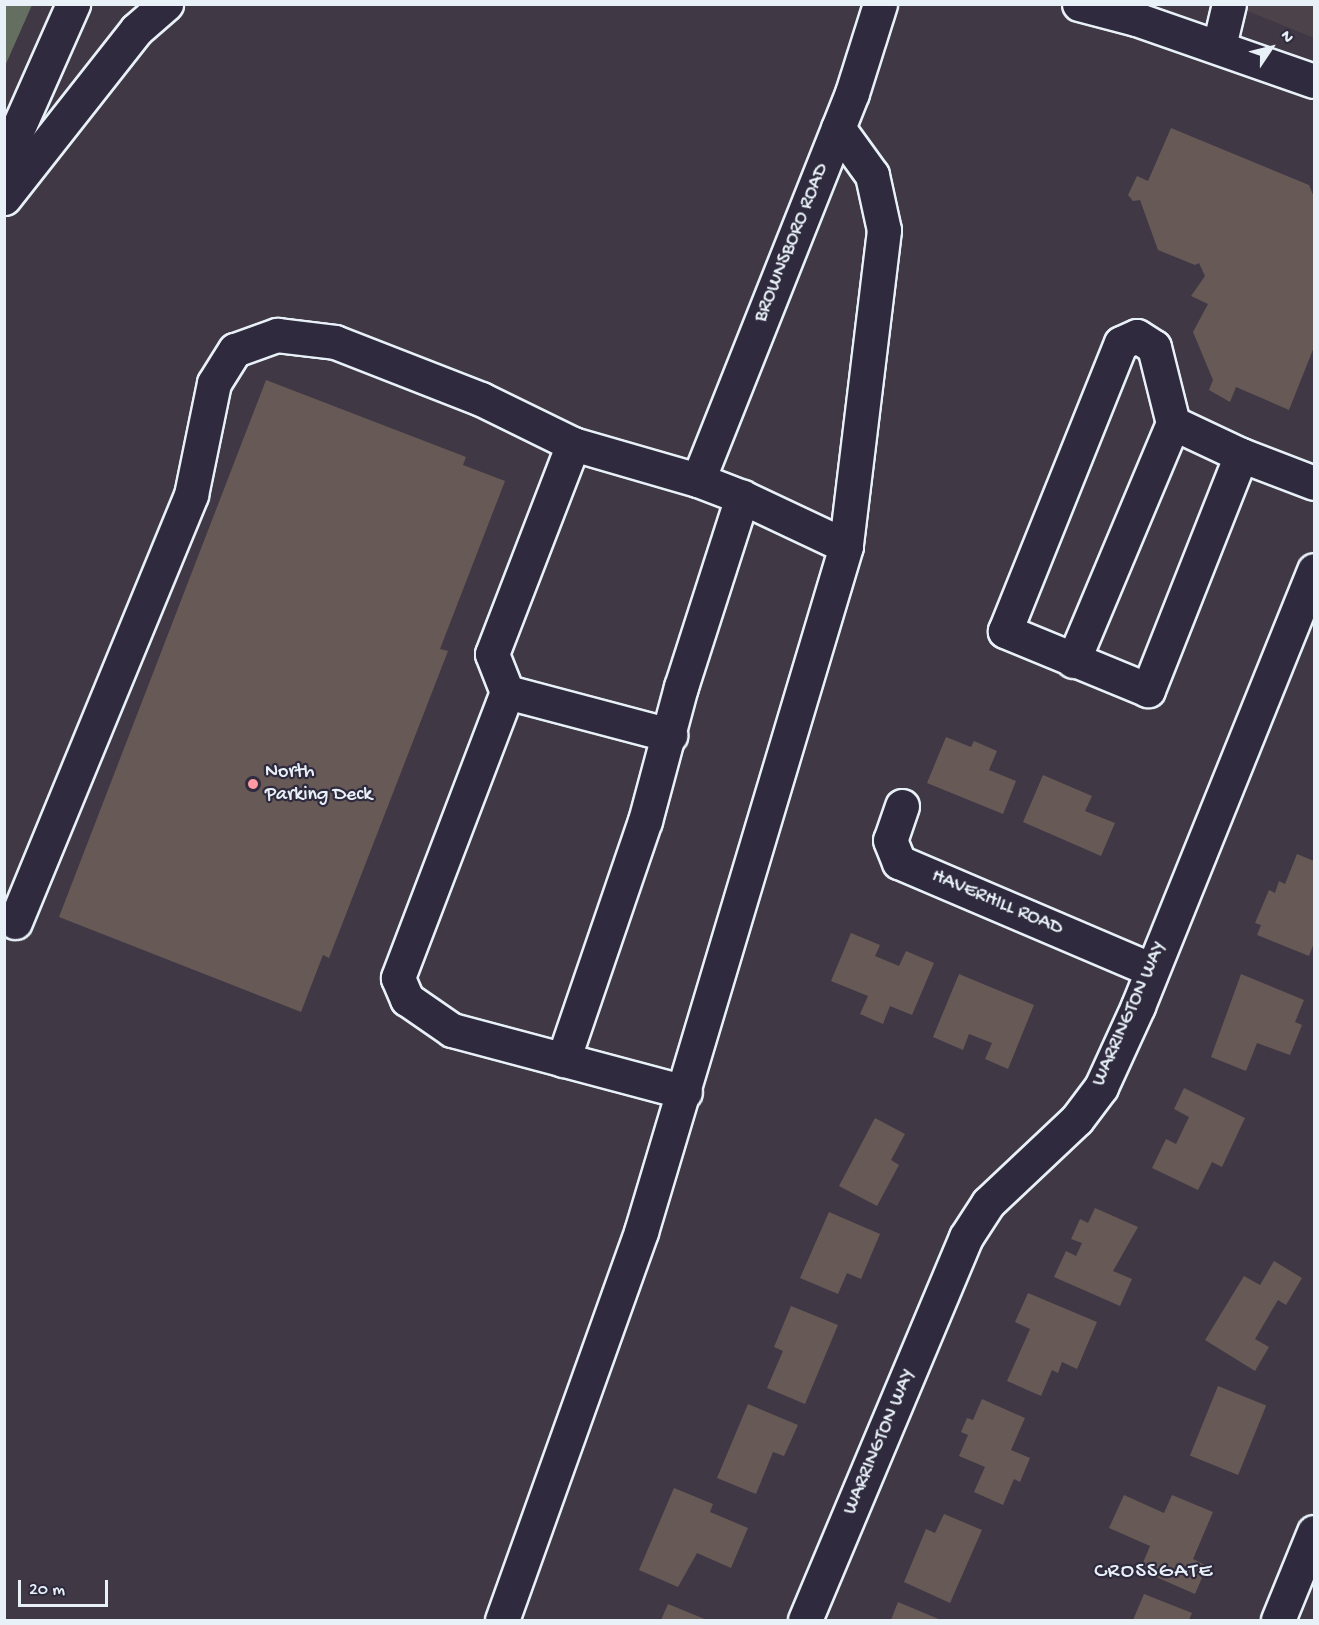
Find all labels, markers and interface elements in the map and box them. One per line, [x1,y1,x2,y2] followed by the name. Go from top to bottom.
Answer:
[1241,18,1301,78] north arrow
[1275,28,1297,47] text: N
[749,160,835,326] street label: BROWNSBORO ROAD
[265,760,372,807] place label: North Parking Deck
[246,777,260,791] marker: North Parking Deck
[928,865,1066,941] street label: HAVERHILL ROAD
[1087,938,1173,1090] street label: WARRINGTON WAY
[839,1366,921,1518] street label: WARRINGTON WAY
[1094,1560,1214,1586] district label: CROSSGATE
[21,1568,111,1606] scale bar
[29,1580,65,1601] text: 20 m

